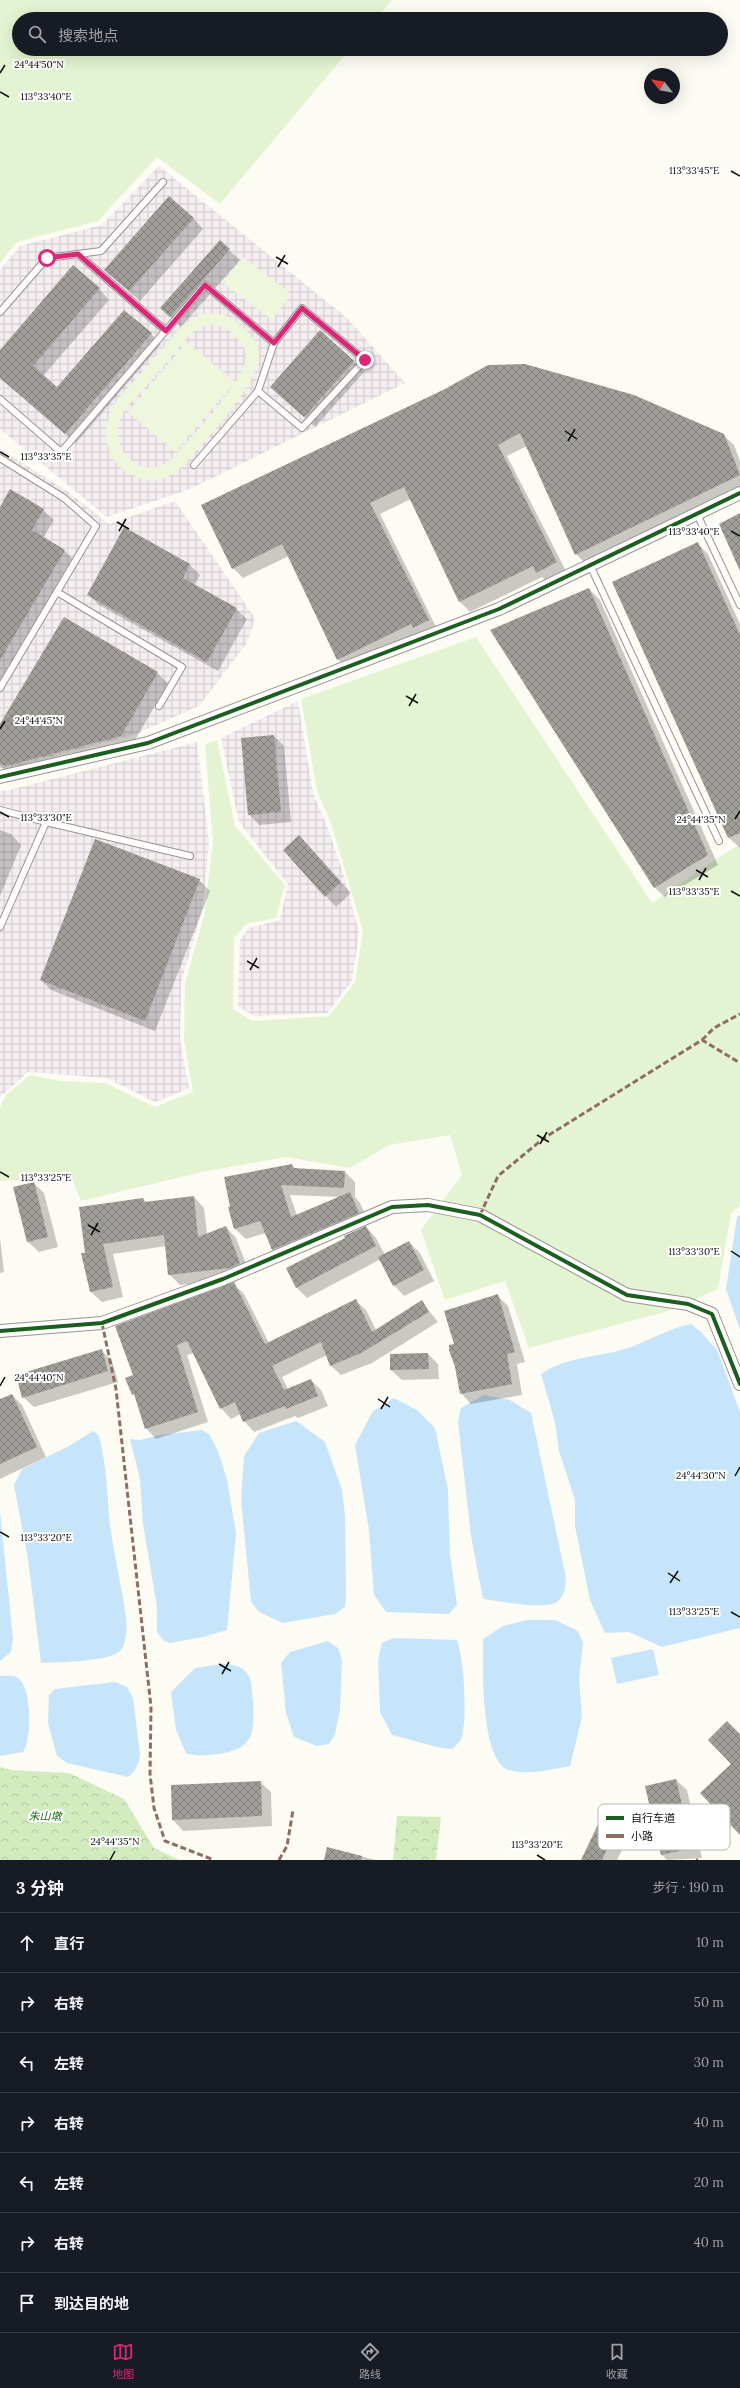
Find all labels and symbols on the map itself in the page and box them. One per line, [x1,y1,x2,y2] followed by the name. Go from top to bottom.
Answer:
[14,58,64,71] text: 24°44'50"N
[644,68,680,104] north arrow
[21,90,71,103] text: 113°33'40"E
[669,164,719,177] text: 113°33'45"E
[38,249,56,267] route start
[356,351,374,369] route end
[21,450,71,463] text: 113°33'35"E
[669,525,719,538] text: 113°33'40"E
[15,714,64,727] text: 24°44'45"N
[20,811,72,824] text: 113°33'30"E
[676,813,726,826] text: 24°44'35"N
[669,885,719,898] text: 113°33'35"E
[21,1171,71,1184] text: 113°33'25"E
[668,1245,720,1258] text: 113°33'30"E
[14,1371,64,1384] text: 24°44'40"N
[676,1469,726,1482] text: 24°44'30"N
[20,1531,72,1544] text: 113°33'20"E
[669,1605,719,1618] text: 113°33'25"E
[598,1804,730,1850] legend
[29,1809,63,1823] park label: 朱山墩
[631,1811,675,1825] text: 自行车道
[631,1829,653,1843] text: 小路
[90,1835,140,1848] text: 24°44'35"N
[511,1838,563,1851] text: 113°33'20"E

